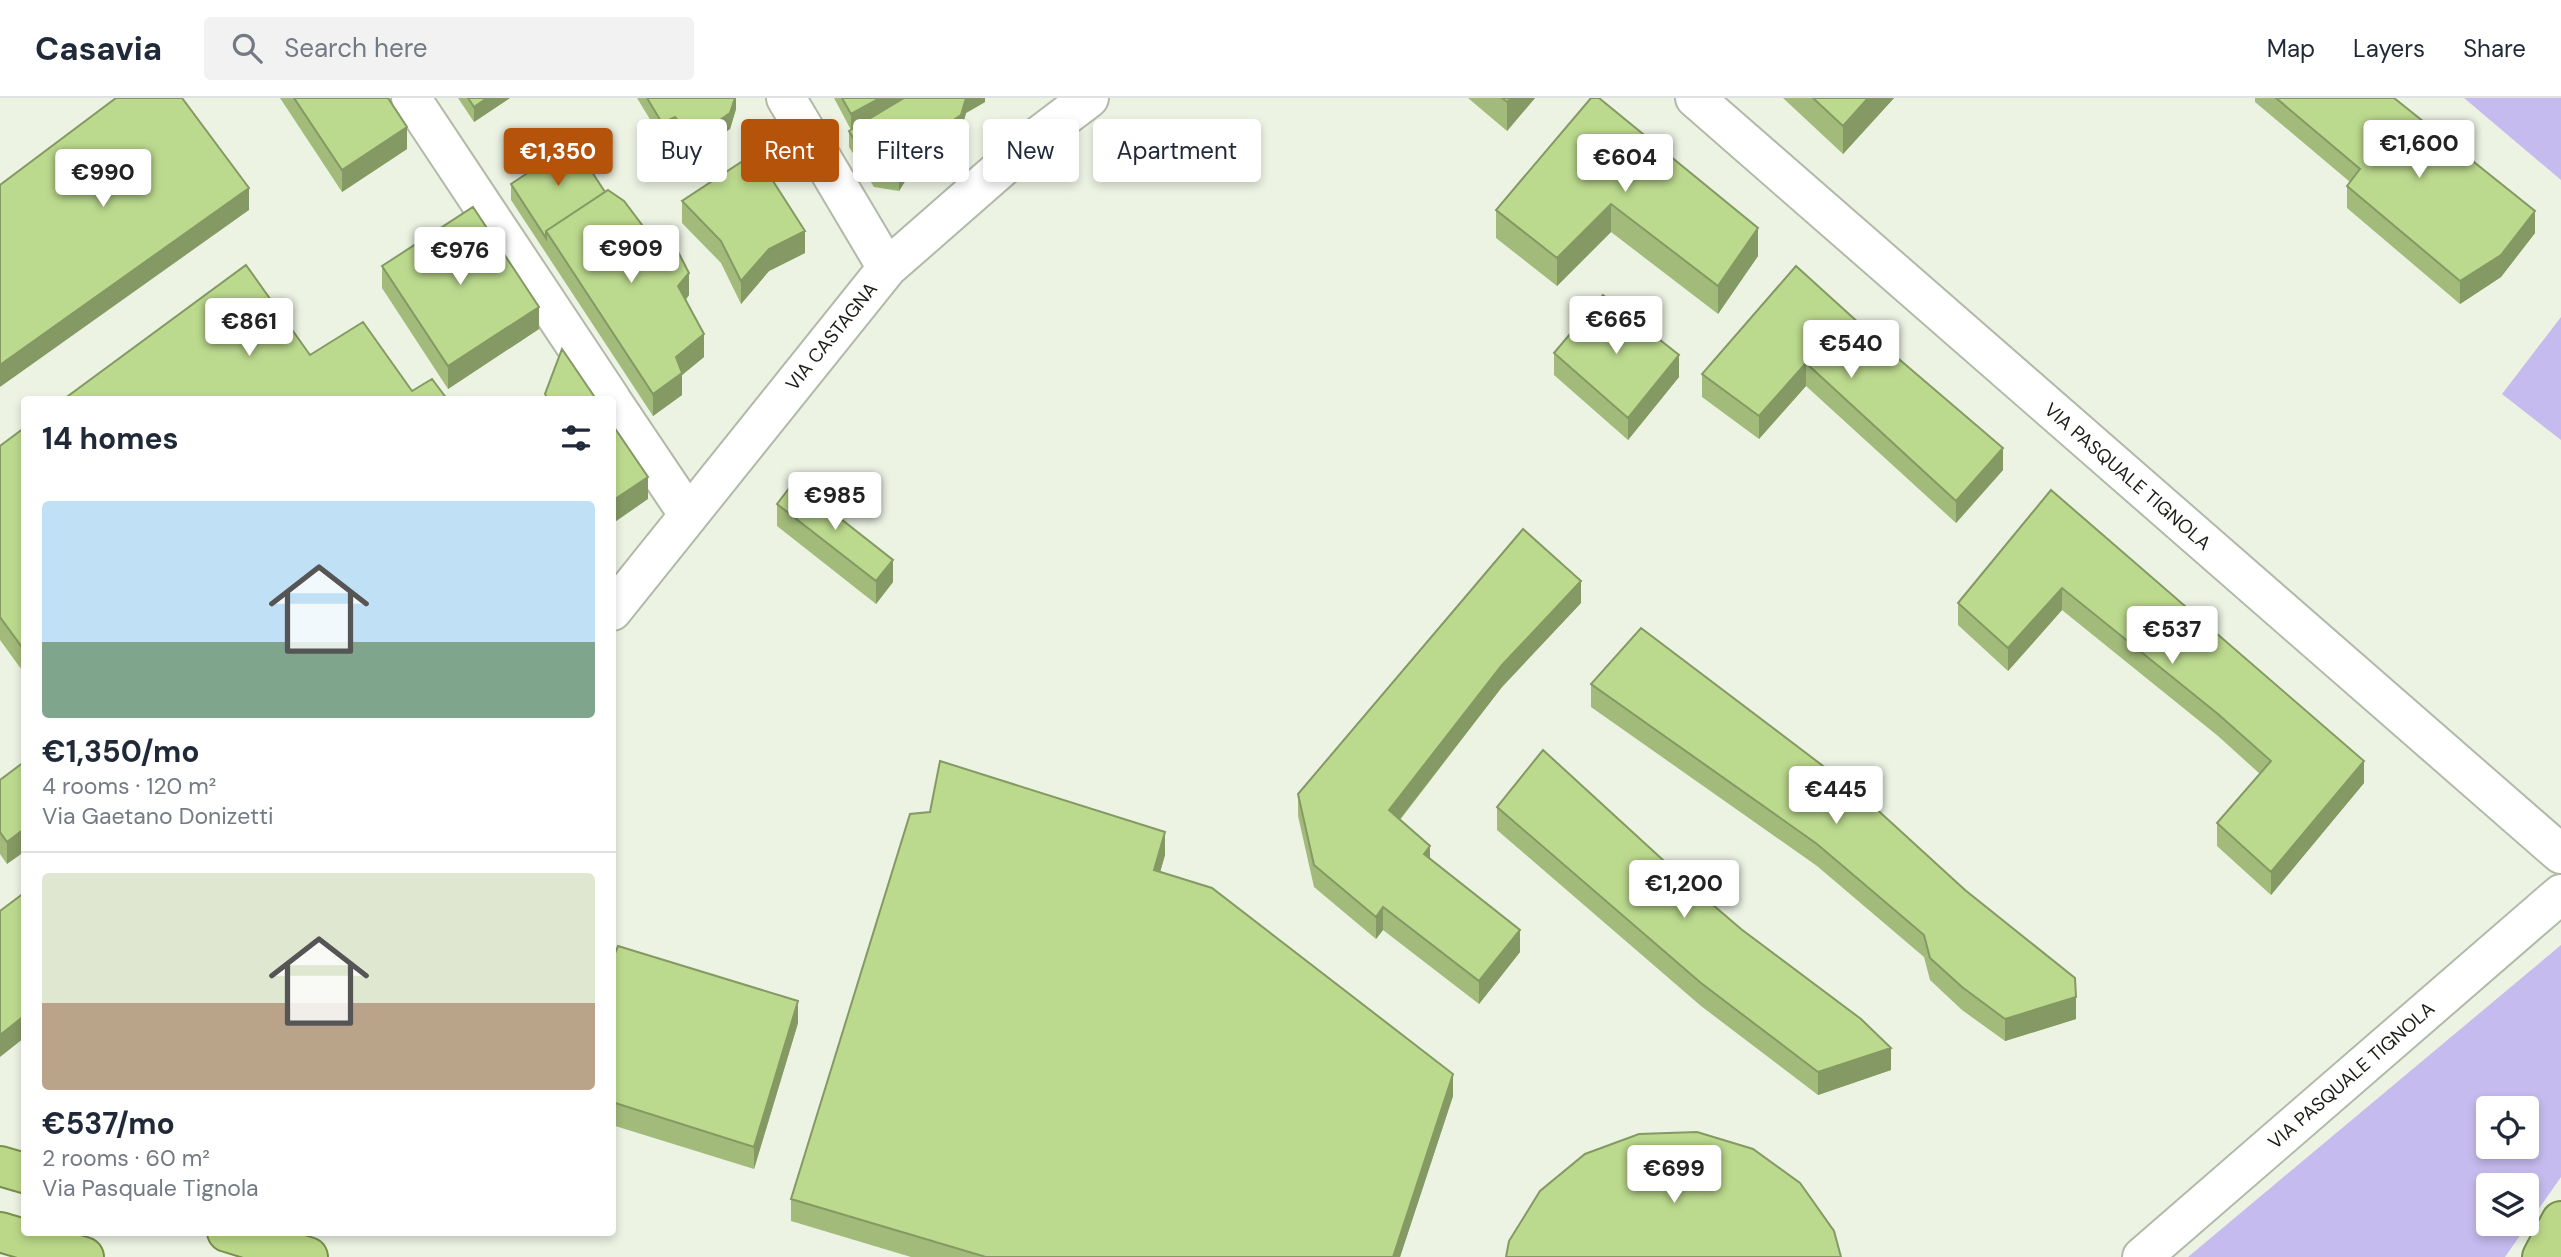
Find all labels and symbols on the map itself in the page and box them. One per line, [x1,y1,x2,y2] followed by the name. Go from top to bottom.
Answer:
[2362,120,2476,180] pin: €1,600
[501,129,615,188] pin: €1,350
[1584,134,1666,194] pin: €604
[62,150,144,209] pin: €990
[590,226,672,285] pin: €909
[419,228,501,287] pin: €976
[780,277,883,396] street label: VIA CASTAGNA
[1575,296,1657,356] pin: €665
[208,299,290,358] pin: €861
[1810,320,1892,380] pin: €540
[2039,397,2216,556] street label: VIA PASQUALE TIGNOLA
[794,472,876,532] pin: €985
[2131,606,2213,666] pin: €537
[1795,766,1877,826] pin: €445
[1627,860,1741,920] pin: €1,200
[2263,996,2440,1155] street label: VIA PASQUALE TIGNOLA
[1633,1146,1715,1205] pin: €699

